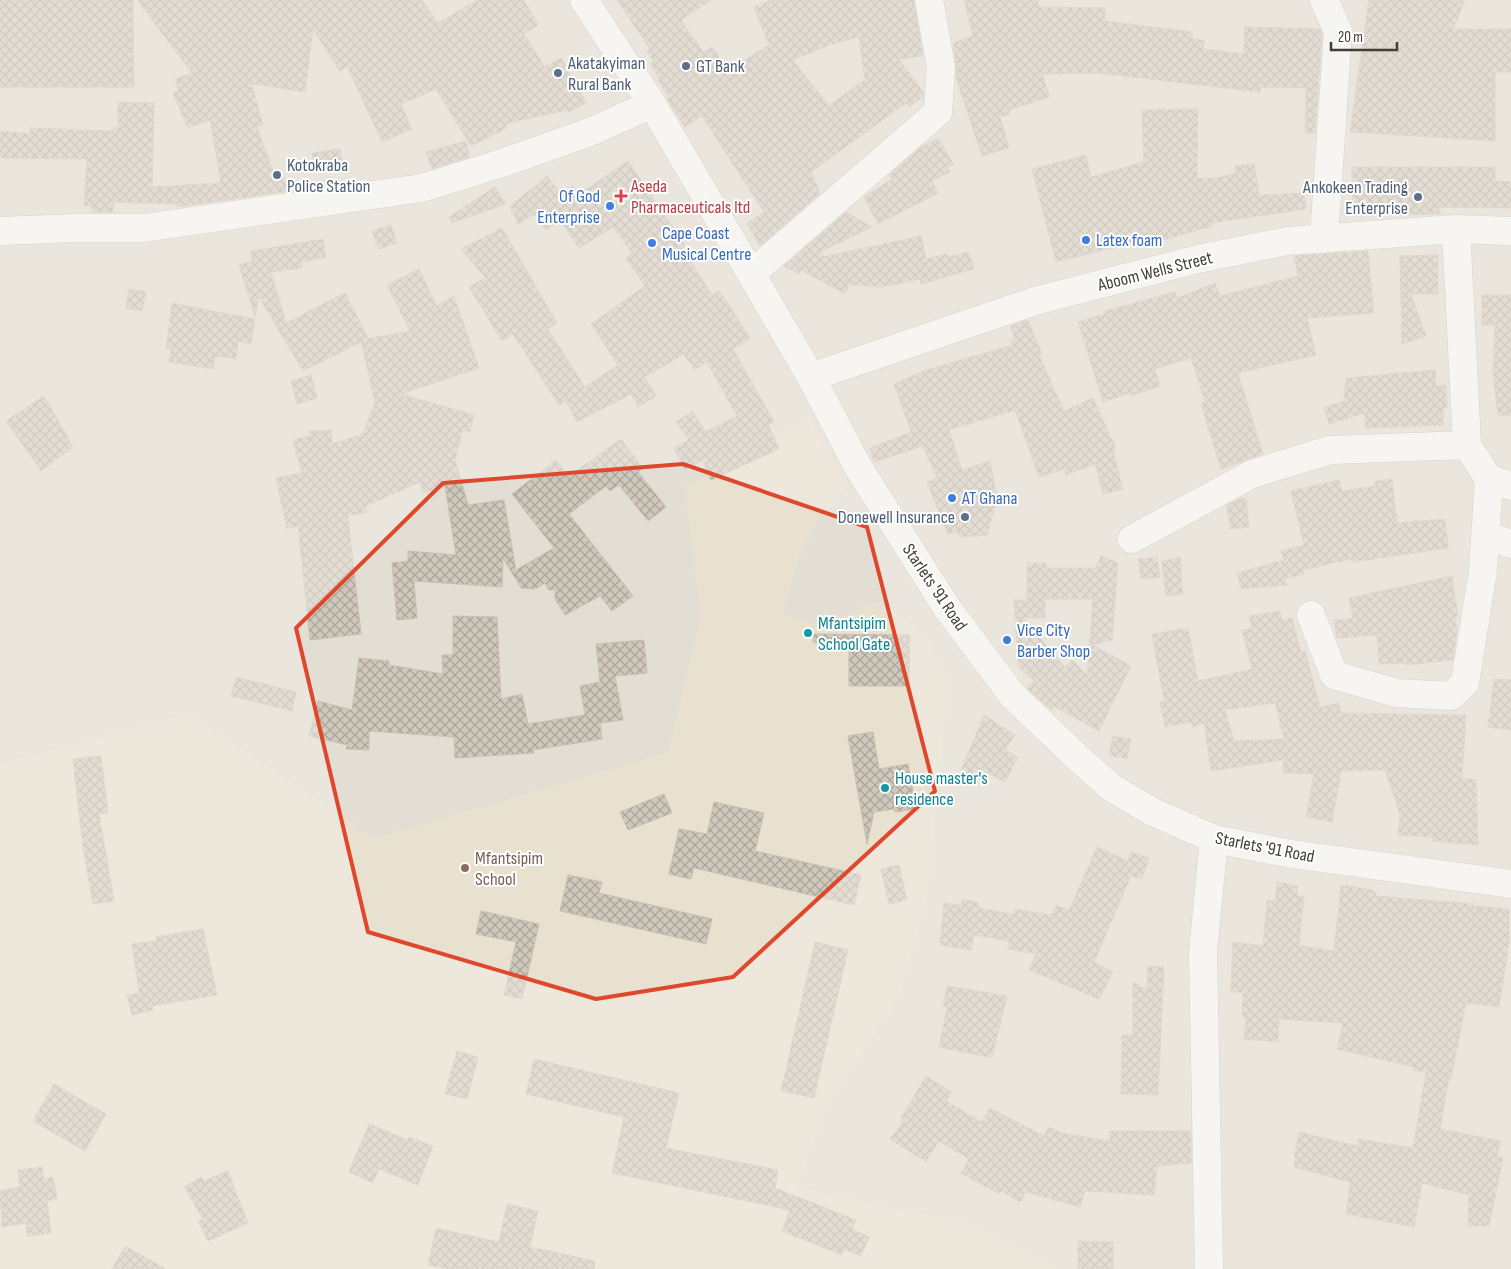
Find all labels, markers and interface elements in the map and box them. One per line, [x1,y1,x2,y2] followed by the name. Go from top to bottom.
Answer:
[1331,20,1397,52] scale bar
[1338,28,1363,47] text: 20 m
[567,53,645,95] place label: Akatakyiman Rural Bank
[696,56,745,77] place label: GT Bank
[680,60,692,72] marker: GT Bank
[552,67,564,79] marker: Akatakyiman Rural Bank
[287,155,370,197] place label: Kotokraba Police Station
[271,169,283,181] marker: Kotokraba Police Station
[630,176,750,218] place label: Aseda Pharmaceuticals ltd
[1302,177,1408,219] place label: Ankokeen Trading Enterprise
[537,186,600,228] place label: Of God Enterprise
[615,190,627,202] marker: Aseda Pharmaceuticals ltd
[1412,191,1424,203] marker: Ankokeen Trading Enterprise
[604,200,616,212] marker: Of God Enterprise
[662,223,751,265] place label: Cape Coast Musical Centre
[1096,230,1162,251] place label: Latex foam
[1080,234,1092,246] marker: Latex foam
[646,237,658,249] marker: Cape Coast Musical Centre
[1095,247,1215,296] street label: Aboom Wells Street
[961,488,1017,509] place label: AT Ghana
[946,492,958,504] marker: AT Ghana
[838,507,955,528] place label: Donewell Insurance
[959,511,971,523] marker: Donewell Insurance
[898,540,971,635] street label: Starlets '91 Road
[818,613,890,655] place label: Mfantsipim School Gate
[1017,620,1090,662] place label: Vice City Barber Shop
[802,627,814,639] marker: Mfantsipim School Gate
[1001,634,1013,646] marker: Vice City Barber Shop
[895,768,988,810] place label: House master's residence
[879,782,891,794] marker: House master's residence
[1214,828,1316,867] street label: Starlets '91 Road
[475,848,543,890] place label: Mfantsipim School
[459,862,471,874] marker: Mfantsipim School

